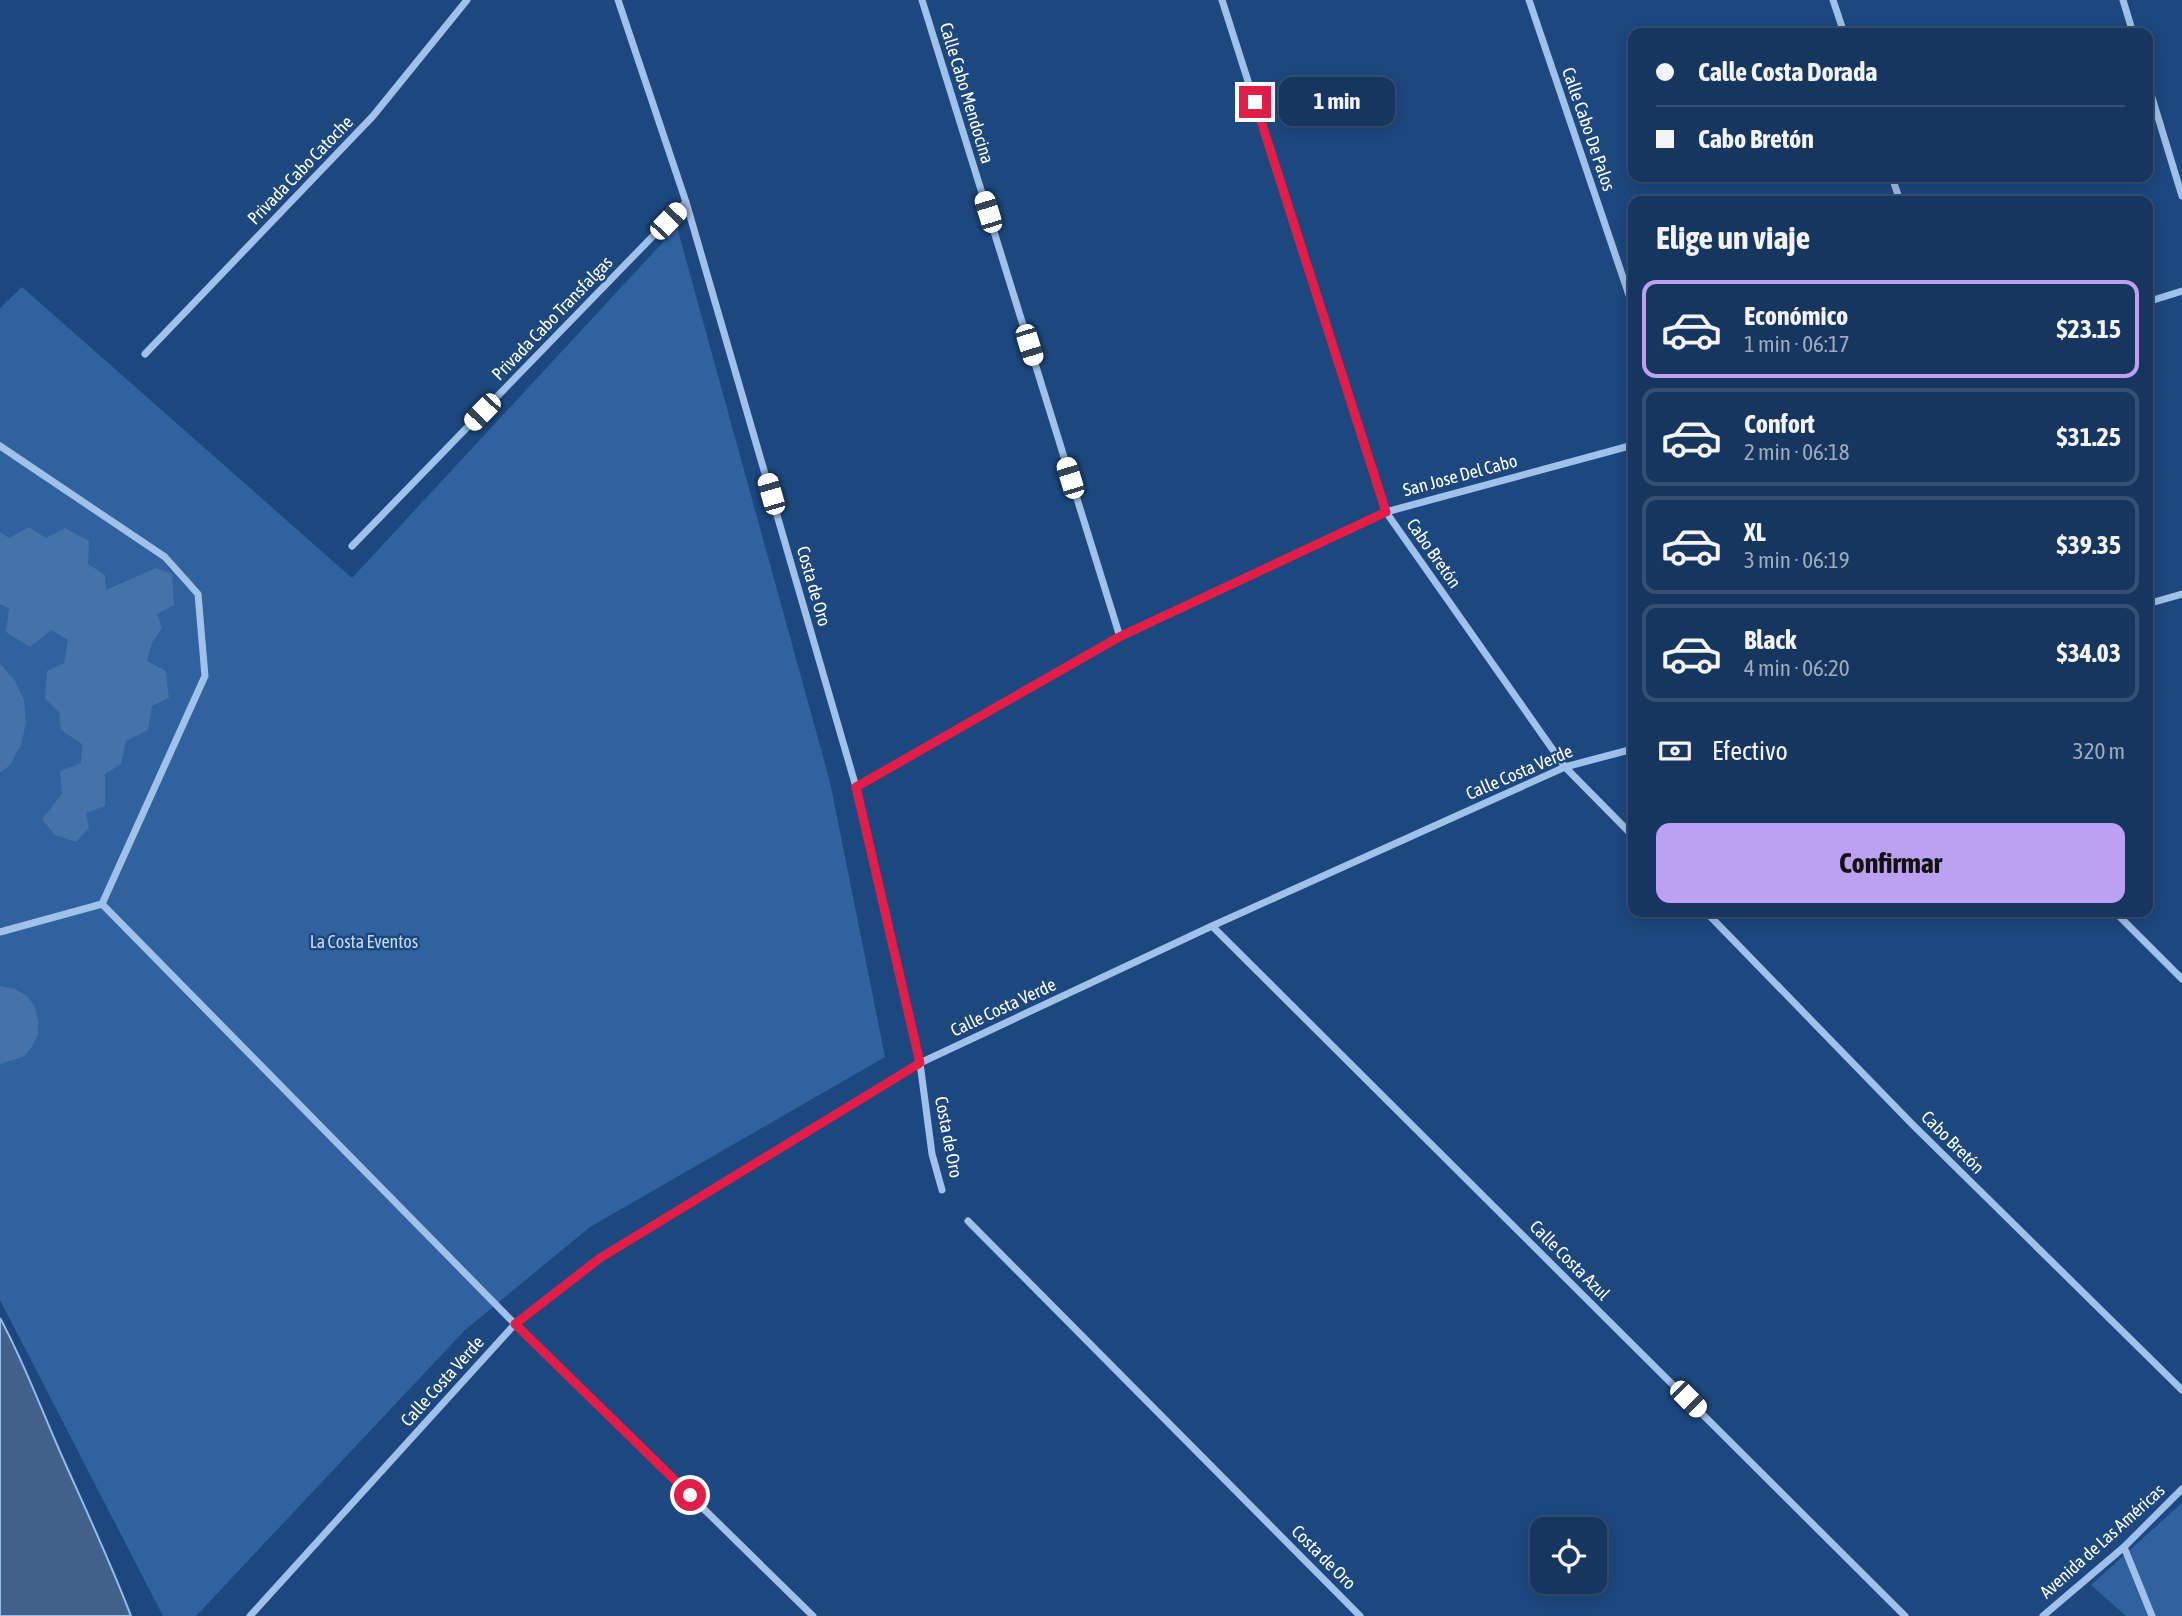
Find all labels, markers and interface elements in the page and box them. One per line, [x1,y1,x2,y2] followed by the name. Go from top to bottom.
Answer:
[936,20,998,166] street label: Calle Cabo Mendocina
[1698,57,1877,87] text: Calle Costa Dorada
[1558,64,1620,194] street label: Calle Cabo De Palos
[1280,78,1395,126] callout: 1 min
[1239,86,1271,118] route end
[1314,88,1360,114] text: 1 min
[243,111,357,229] street label: Privada Cabo Catoche
[1698,124,1814,154] text: Cabo Bretón
[972,189,1005,235] car
[646,199,691,243] car
[1656,219,1810,256] text: Elige un viaje
[487,252,617,384] street label: Privada Cabo Transfalgas
[1660,298,1723,361] icon: car
[1744,301,1848,331] text: Económico
[2057,314,2121,344] text: $23.15
[1013,322,1046,368] car
[1744,331,1850,357] text: 1 min · 06:17
[460,390,505,434] car
[1660,406,1723,469] icon: car
[1744,409,1815,439] text: Confort
[2057,422,2121,452] text: $31.25
[1744,439,1850,465] text: 2 min · 06:18
[1401,450,1519,500] street label: San Jose Del Cabo
[1054,455,1087,501] car
[756,471,787,517] car
[1402,514,1466,592] street label: Cabo Bretón
[1660,514,1723,577] icon: car
[1744,517,1766,547] text: XL
[2057,530,2121,560] text: $39.35
[793,544,835,628] street label: Costa de Oro
[1744,547,1850,573] text: 3 min · 06:19
[1660,622,1723,685] icon: car
[1744,625,1796,655] text: Black
[2057,638,2121,668] text: $34.03
[1744,655,1850,681] text: 4 min · 06:20
[1656,732,1694,770] icon: cash
[1712,736,1788,766] text: Efectivo
[2073,738,2125,764] text: 320 m
[1462,740,1576,804] street label: Calle Costa Verde
[1656,823,2125,903] button: Confirmar
[310,931,418,952] park label: La Costa Eventos
[947,973,1059,1041] street label: Calle Costa Verde
[931,1095,967,1179] street label: Costa de Oro
[1917,1106,1989,1178] street label: Cabo Bretón
[1526,1216,1614,1304] street label: Calle Costa Azul
[396,1332,488,1430] street label: Calle Costa Verde
[1666,1377,1711,1421] car
[674,1479,706,1511] route start
[2035,1479,2169,1603] street label: Avenida de Las Américas
[1530,1517,1607,1594] map controls
[1530,1517,1607,1594] button: locate
[1287,1520,1361,1594] street label: Costa de Oro

